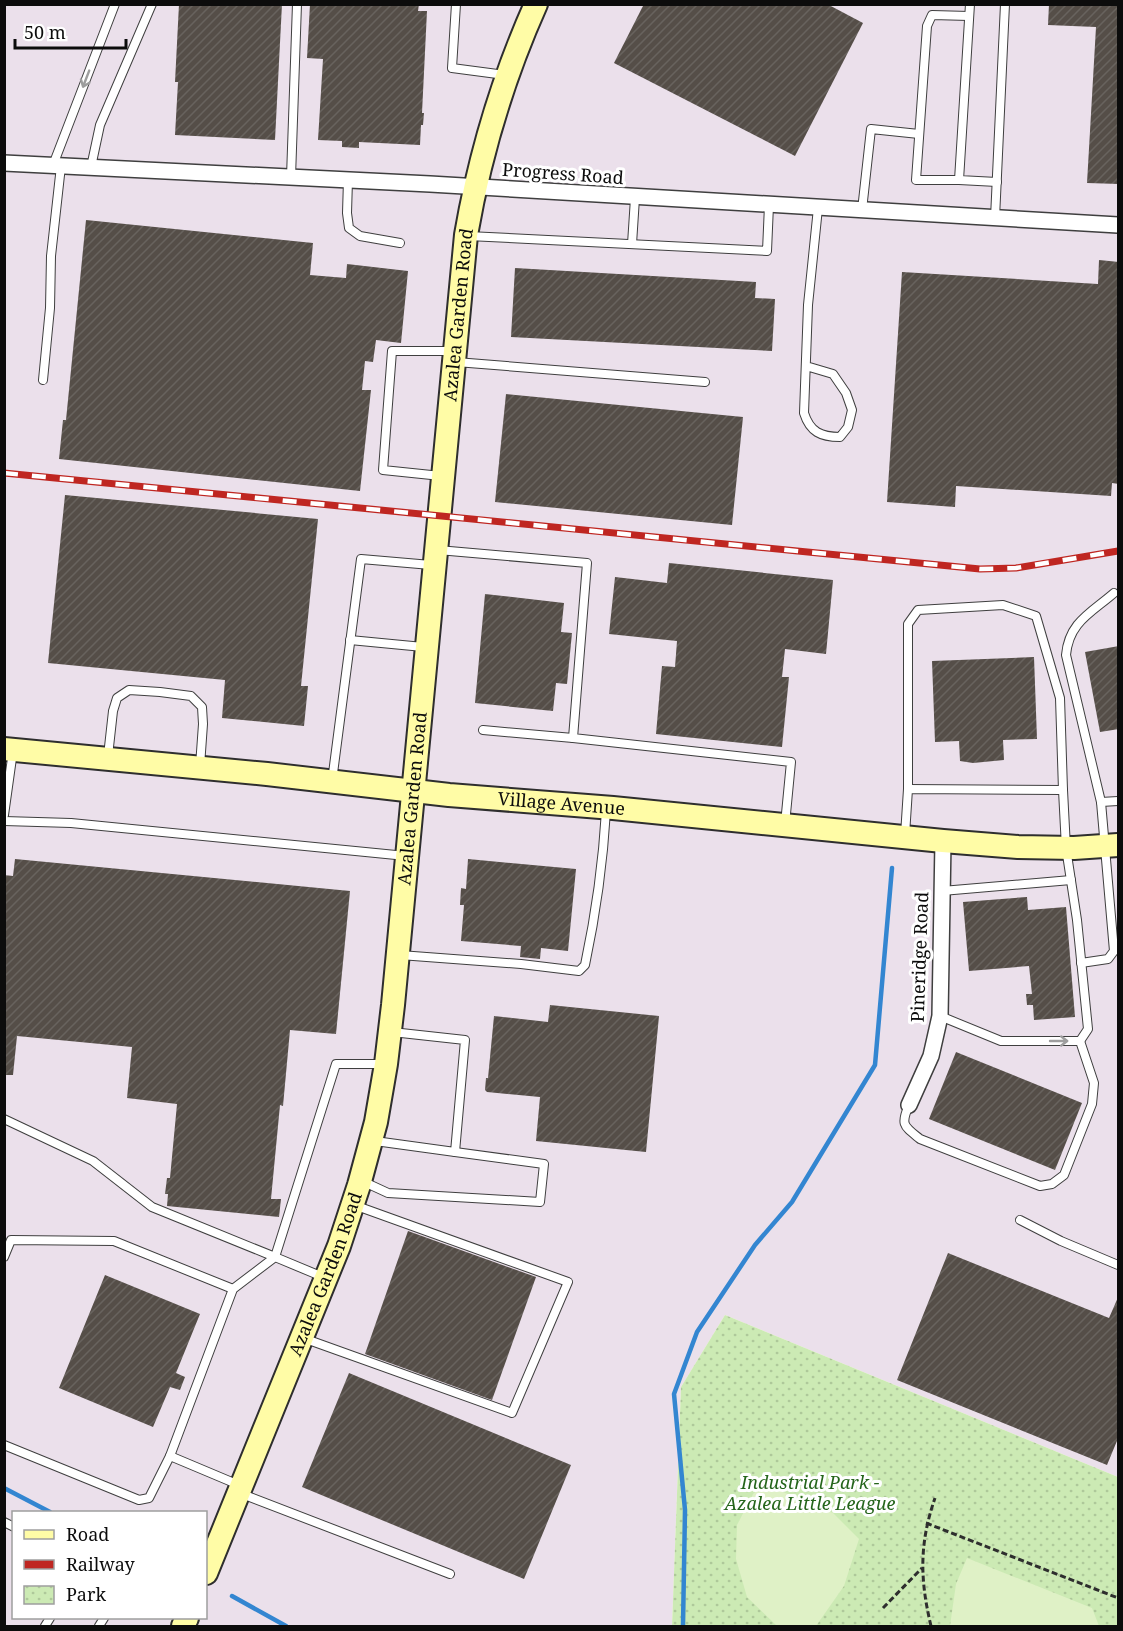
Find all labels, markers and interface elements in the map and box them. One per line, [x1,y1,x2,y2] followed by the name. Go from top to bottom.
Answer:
[15,12,126,50] scale bar
[24,20,66,44] text: 50 m
[80,69,91,87] one-way arrow
[501,157,625,189] street label: Progress Road
[437,226,478,402] street label: Azalea Garden Road
[391,711,432,886] street label: Azalea Garden Road
[497,786,626,820] street label: Village Avenue
[905,891,933,1023] street label: Pineridge Road
[1049,1035,1069,1047] one-way arrow
[282,1189,367,1359] street label: Azalea Garden Road
[723,1470,896,1515] park label: Industrial Park - Azalea Little League
[12,1511,207,1619] legend
[66,1522,109,1546] text: Road
[66,1552,136,1576] text: Railway
[66,1582,106,1606] text: Park

